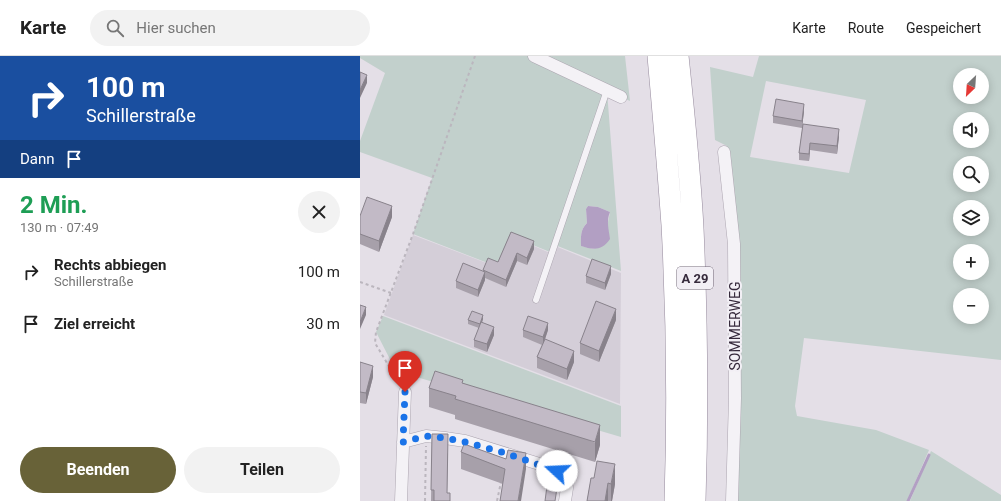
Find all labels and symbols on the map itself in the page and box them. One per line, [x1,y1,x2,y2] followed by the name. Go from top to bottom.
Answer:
[953,68,989,104] north arrow
[677,267,713,289] road number: A 29
[727,282,743,370] street label: SOMMERWEG
[388,351,422,392] pin
[536,450,578,492] position arrow

